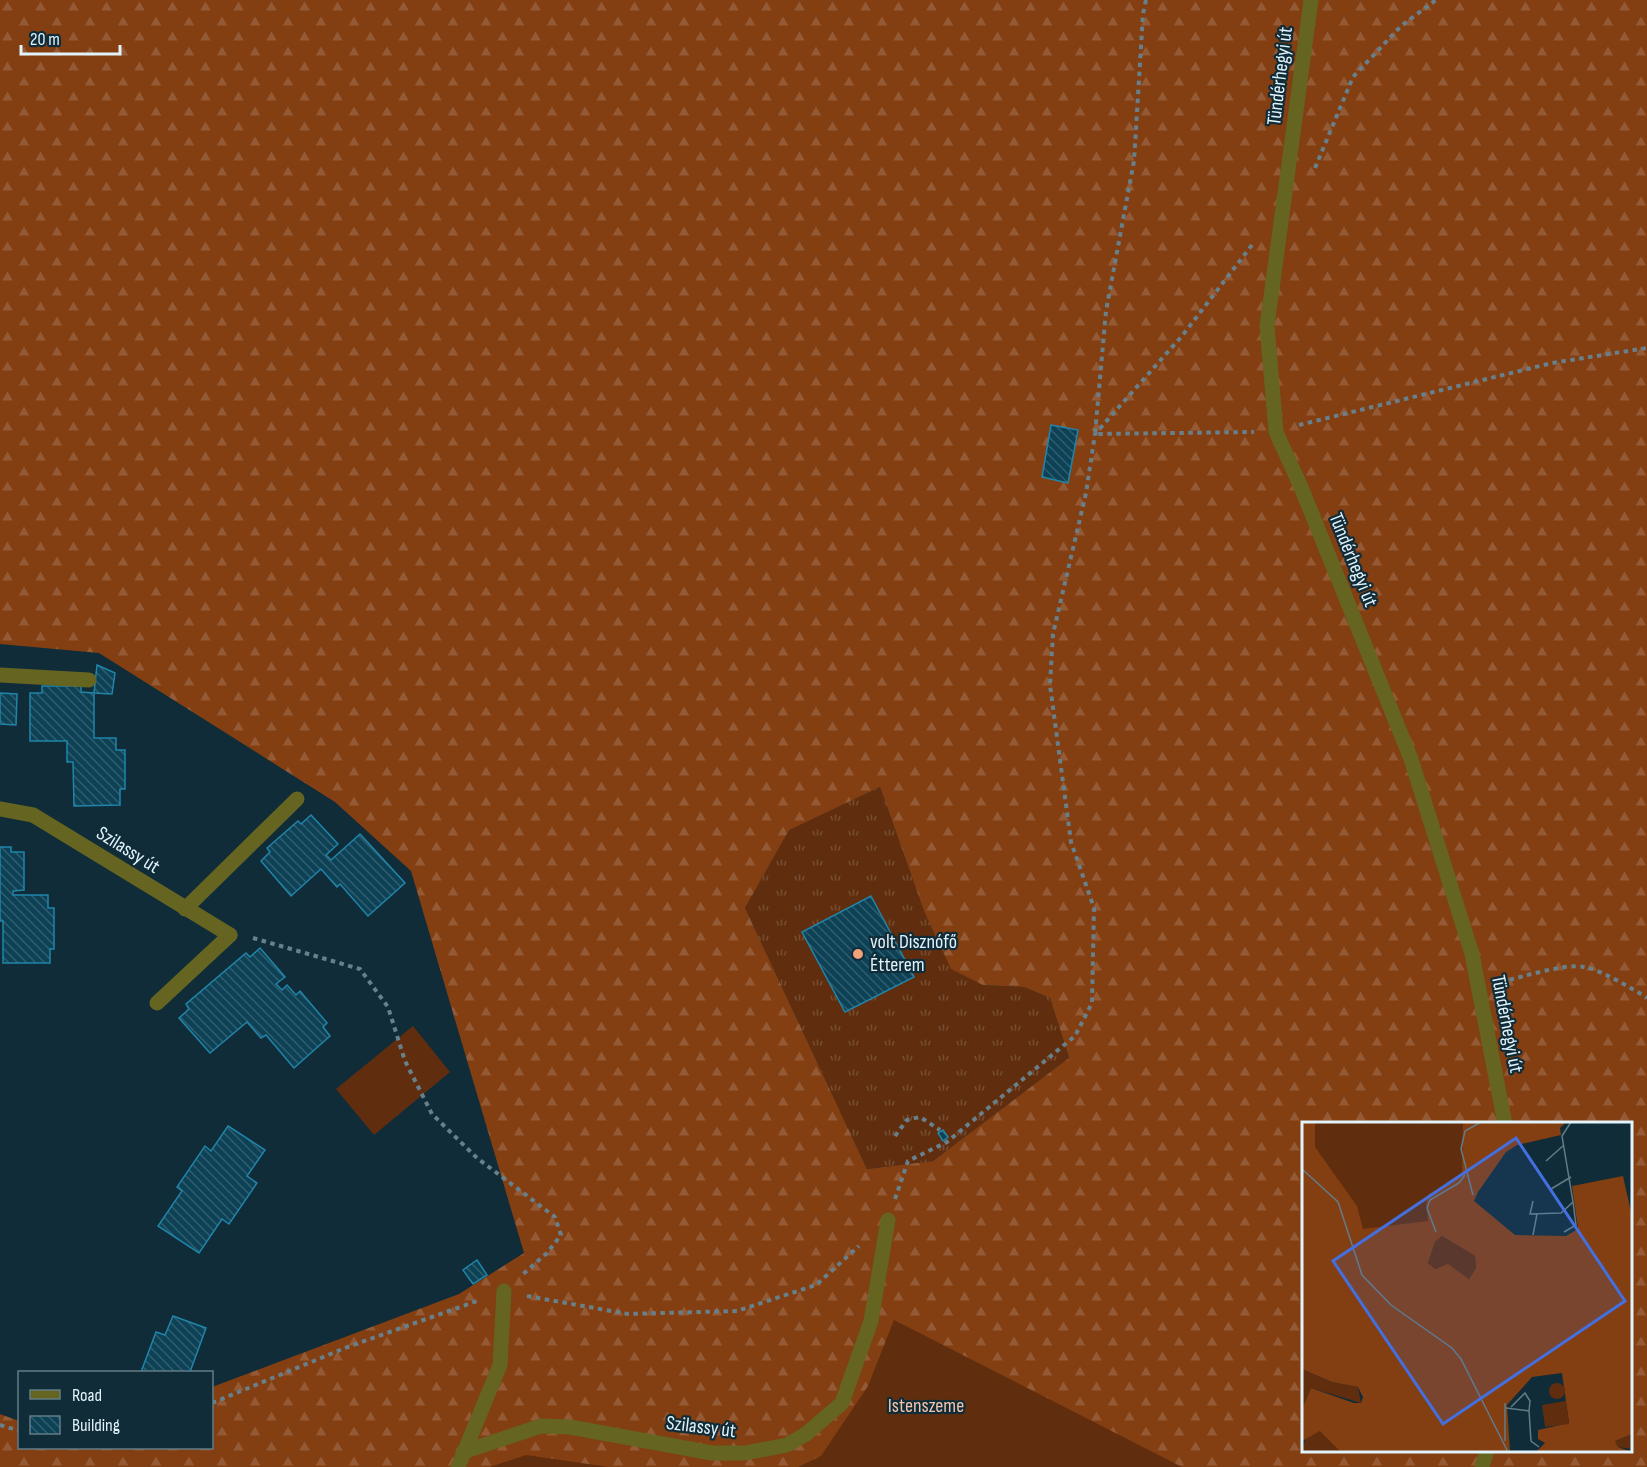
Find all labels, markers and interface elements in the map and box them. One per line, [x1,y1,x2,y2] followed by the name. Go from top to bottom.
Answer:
[21,18,120,56] scale bar
[1262,25,1298,127] street label: Tündérhegyi út
[30,29,60,50] text: 20 m
[1323,510,1383,610] street label: Tündérhegyi út
[92,821,164,879] street label: Szilassy út
[870,930,957,977] place label: volt Disznófő Étterem
[851,947,865,961] marker: volt Disznófő Étterem
[1486,973,1528,1075] street label: Tündérhegyi út
[1302,1122,1632,1452] inset map
[18,1371,213,1449] legend
[72,1385,102,1406] text: Road
[888,1394,964,1418] park label: Istenszeme
[665,1411,737,1443] street label: Szilassy út
[72,1415,120,1436] text: Building

